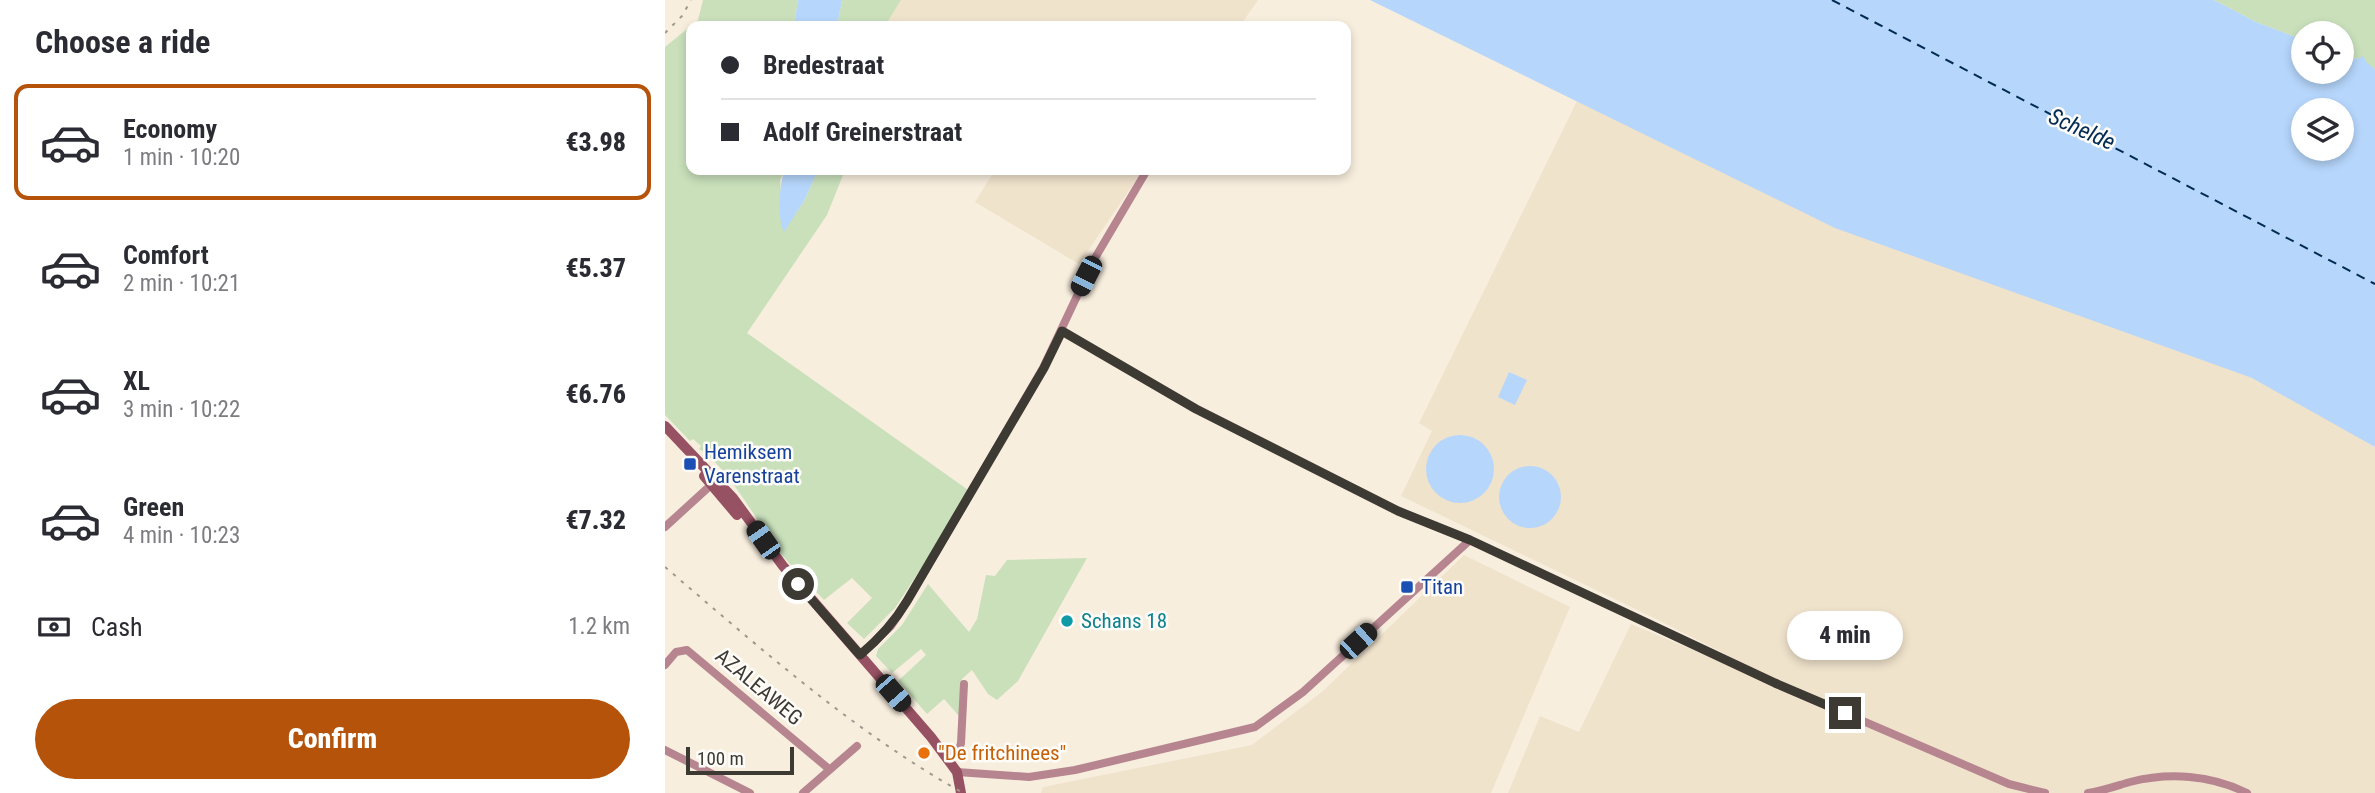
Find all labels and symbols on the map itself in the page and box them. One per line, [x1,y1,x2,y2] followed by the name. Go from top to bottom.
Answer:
[2044,103,2119,156] water label: Schelde
[1068,253,1105,299] car
[704,440,800,488] place label: Hemiksem Varenstraat
[682,456,698,472] marker: Hemiksem Varenstraat
[743,517,784,563] car
[782,568,814,600] route start
[1421,575,1463,599] place label: Titan
[1399,579,1415,595] marker: Titan
[1081,609,1167,633] place label: Schans 18
[1787,612,1903,660] callout: 4 min
[1059,613,1075,629] marker: Schans 18
[1336,619,1381,663] car
[711,644,807,730] street label: AZALEAWEG
[872,670,915,716] car
[1829,697,1861,729] route end
[938,741,1066,765] place label: "De fritchinees"
[686,744,795,776] scale bar
[916,745,932,761] marker: "De fritchinees"

